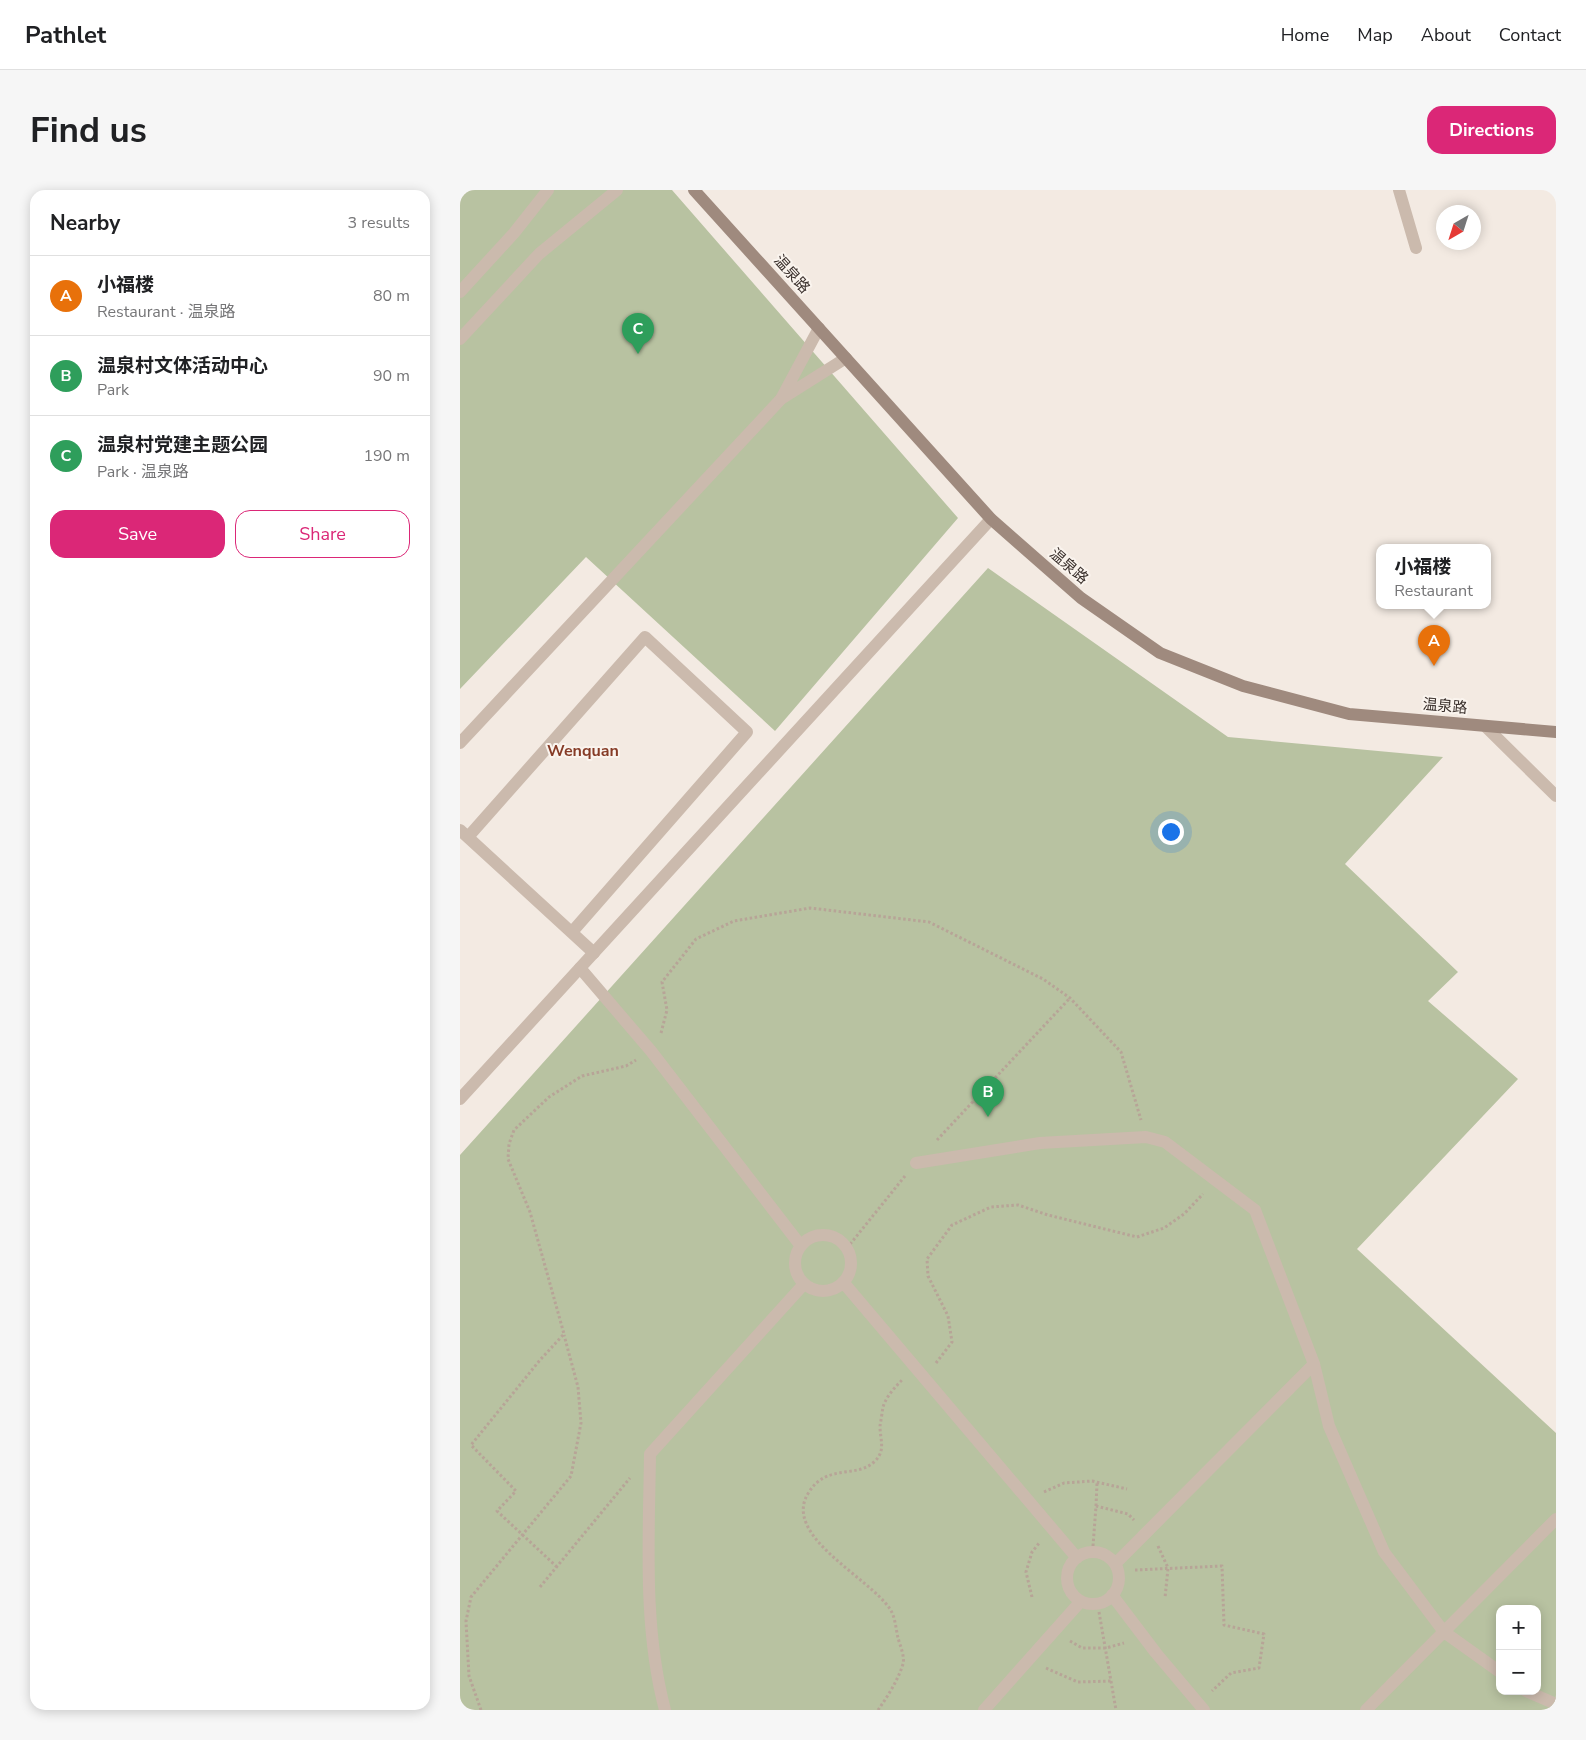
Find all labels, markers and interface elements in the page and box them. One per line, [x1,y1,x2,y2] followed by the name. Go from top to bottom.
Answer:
[25,19,106,51] text: Pathlet
[1281,23,1329,47] text: Home
[1357,23,1393,47] text: Map
[1421,23,1471,47] text: About
[1499,23,1561,47] text: Contact
[1427,106,1556,154] button: Directions
[30,107,147,154] text: Find us
[1436,205,1481,250] north arrow
[50,209,120,237] text: Nearby
[348,212,410,234] text: 3 results
[770,251,814,297] street label: 温泉路
[97,272,154,298] text: 小福楼
[60,285,72,307] text: A
[373,285,410,307] text: 80 m
[97,301,235,323] text: Restaurant · 温泉路
[622,313,654,354] pin: C
[97,353,268,379] text: 温泉村文体活动中心
[60,365,72,387] text: B
[373,365,410,387] text: 90 m
[97,379,129,401] text: Park
[97,432,268,458] text: 温泉村党建主题公园
[61,445,71,467] text: C
[363,445,410,467] text: 190 m
[97,461,189,483] text: Park · 温泉路
[50,510,225,558] button: Save
[235,510,410,558] button: Share
[1045,544,1093,588] street label: 温泉路
[1376,544,1491,609] popup
[1394,554,1451,580] text: 小福楼
[1394,580,1473,602] text: Restaurant
[1418,625,1450,666] pin: A
[1422,694,1468,718] street label: 温泉路
[547,740,619,762] district label: Wenquan
[1158,819,1184,845] your location
[972,1076,1004,1117] pin: B
[1496,1605,1541,1695] map controls
[1496,1605,1541,1650] button: +
[1496,1650,1541,1695] button: −

